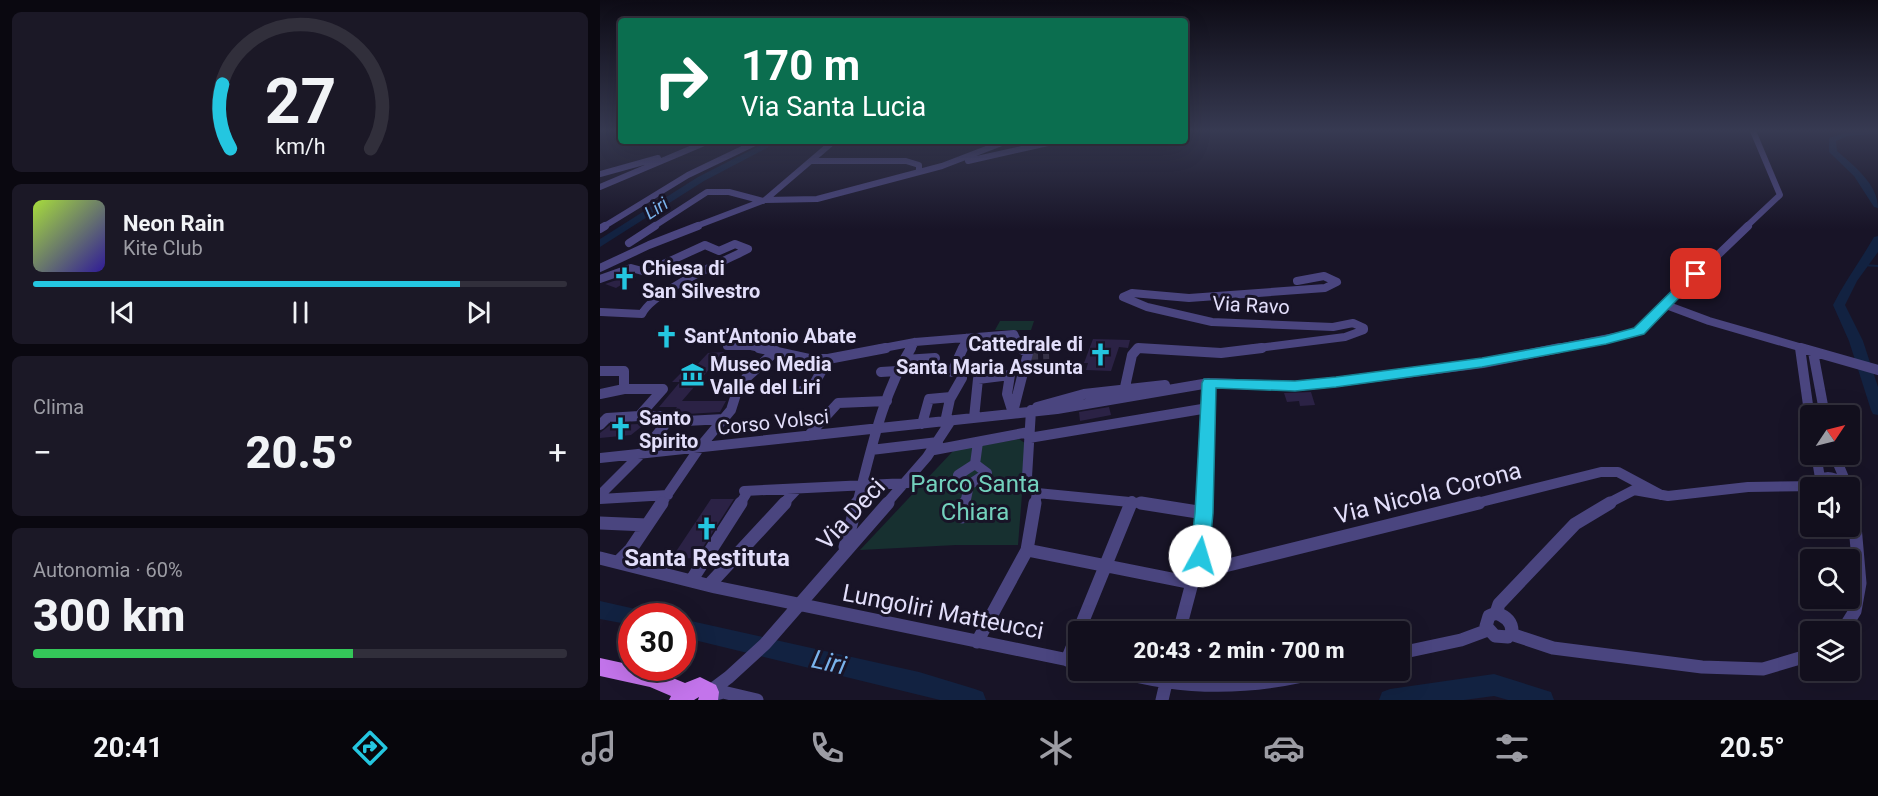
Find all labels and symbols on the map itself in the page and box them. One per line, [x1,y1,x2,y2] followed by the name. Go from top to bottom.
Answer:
[640,192,672,223] water label: Liri
[1670,248,1721,299] pin
[642,256,760,303] place label: Chiesa di San Silvestro
[611,266,637,292] church icon: Chiesa di San Silvestro
[1212,291,1290,319] street label: Via Ravo
[653,323,679,349] church icon: Sant’Antonio Abate
[684,324,857,348] place label: Sant’Antonio Abate
[896,332,1083,379] place label: Cattedrale di Santa Maria Assunta
[1088,342,1114,368] church icon: Cattedrale di Santa Maria Assunta
[710,352,832,399] place label: Museo Media Valle del Liri
[679,362,705,388] museum icon: Museo Media Valle del Liri
[716,404,830,440] street label: Corso Volsci
[1800,405,1860,465] north arrow
[639,406,698,453] place label: Santo Spirito
[608,416,634,442] church icon: Santo Spirito
[1332,456,1524,530] street label: Via Nicola Corona
[910,470,1040,526] park label: Parco Santa Chiara
[811,473,891,555] street label: Via Deci
[694,515,720,541] church icon: Santa Restituta
[1168,524,1232,588] position arrow
[624,544,790,572] place label: Santa Restituta
[840,579,1046,645] street label: Lungoliri Matteucci
[618,603,696,681] speed limit sign: 30
[809,644,850,681] water label: Liri

